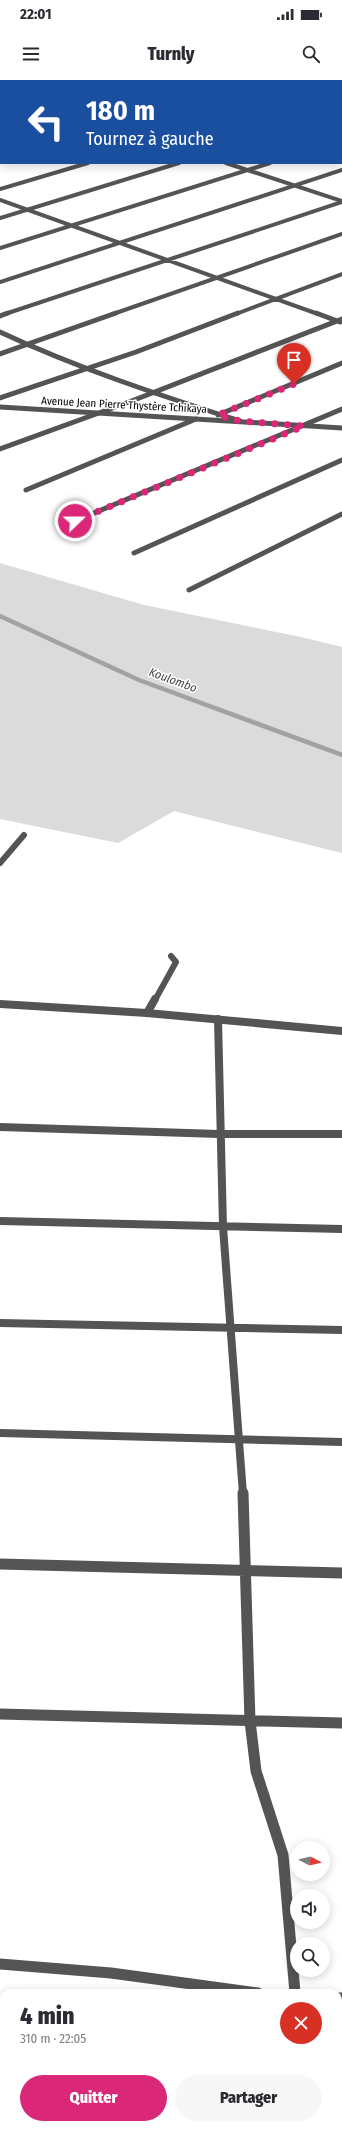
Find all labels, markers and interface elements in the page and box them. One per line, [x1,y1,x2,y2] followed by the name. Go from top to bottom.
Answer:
[20,5,52,23] text: 22:01
[20,43,42,65] icon: menu
[147,43,195,65] text: Turnly
[300,43,322,65] icon: search
[86,94,155,127] text: 180 m
[20,96,72,148] icon: left
[86,128,214,150] text: Tournez à gauche
[277,343,311,384] pin
[283,349,305,371] icon: arrive
[41,394,207,416] street label: Avenue Jean Pierre Thystère Tchikaya
[54,500,96,542] position arrow
[147,665,199,695] water label: Koulombo
[290,1841,330,1881] north arrow
[290,1841,330,1977] map controls
[290,1889,330,1929] button: sound
[290,1937,330,1977] button: search
[20,2002,74,2030] text: 4 min
[280,2002,322,2044] button: close
[20,2031,86,2046] text: 310 m · 22:05
[20,2075,167,2121] button: Quitter
[175,2075,322,2121] button: Partager

